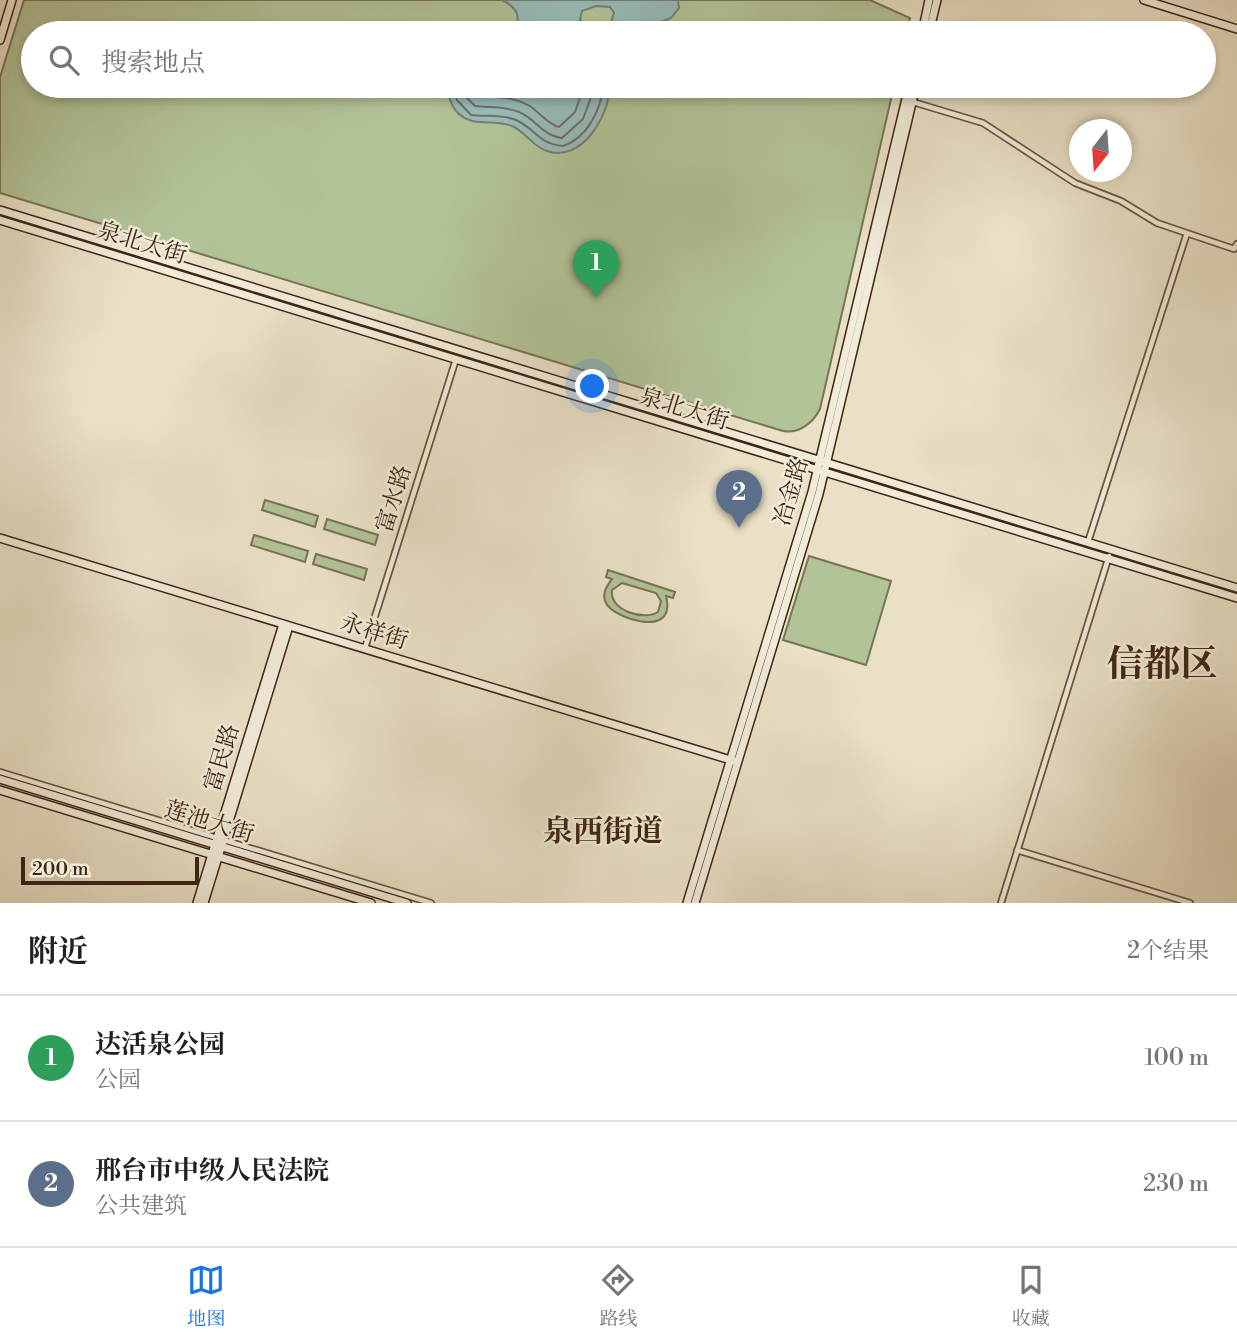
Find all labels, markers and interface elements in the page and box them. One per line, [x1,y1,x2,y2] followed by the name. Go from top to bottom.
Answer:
[21,21,1216,98] search box
[45,41,83,79] icon: search
[101,47,205,79] text: 搜索地点
[1069,119,1132,182] north arrow
[94,216,190,270] street label: 泉北大街
[573,240,619,298] pin: 1
[575,369,609,403] your location
[636,382,732,436] street label: 泉北大街
[768,455,814,529] street label: 冶金路
[371,462,417,536] street label: 富水路
[716,470,762,528] pin: 2
[337,609,411,655] street label: 永祥街
[1107,642,1218,688] district label: 信都区
[199,721,245,795] street label: 富民路
[161,795,257,849] street label: 莲池大街
[543,813,663,851] district label: 泉西街道
[21,854,200,886] scale bar
[32,857,89,881] text: 200 m
[28,933,88,971] text: 附近
[1127,937,1209,965] text: 2个结果
[95,1029,225,1061] text: 达活泉公园
[45,1044,57,1072] text: 1
[1144,1044,1209,1072] text: 100 m
[95,1066,141,1094] text: 公园
[95,1155,329,1187] text: 邢台市中级人民法院
[44,1170,58,1198] text: 2
[1143,1170,1209,1198] text: 230 m
[95,1192,187,1220] text: 公共建筑
[187,1261,225,1331] tab: 地图
[599,1261,638,1331] tab: 路线
[1012,1261,1050,1331] tab: 收藏

